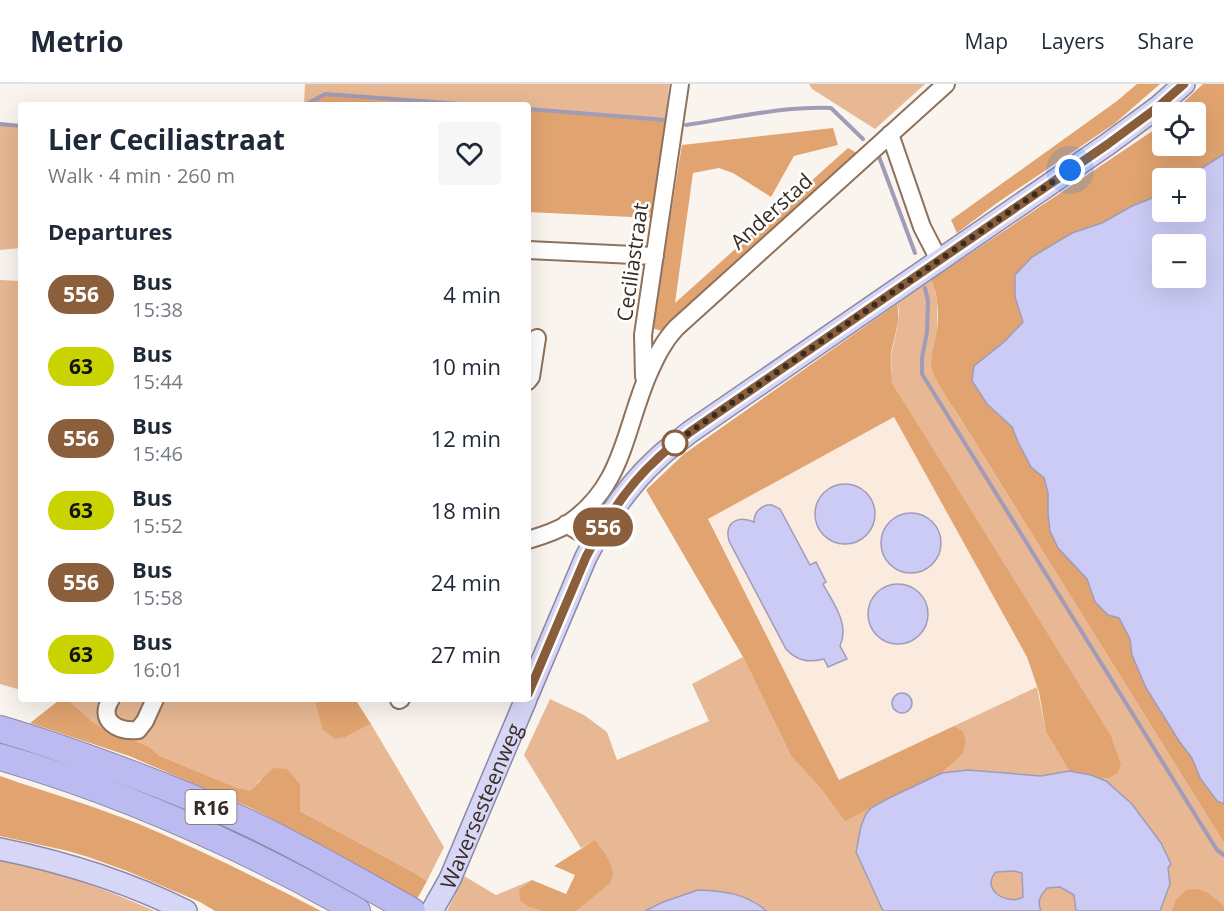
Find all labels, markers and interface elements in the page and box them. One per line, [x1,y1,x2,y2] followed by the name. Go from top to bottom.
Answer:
[30,22,124,60] text: Metrio
[965,27,1008,55] text: Map
[1041,27,1105,55] text: Layers
[1138,27,1194,55] text: Share
[1152,102,1206,288] map controls
[1152,102,1206,156] button: locate
[48,120,285,158] text: Lier Ceciliastraat
[438,122,501,185] button: heart
[1055,155,1085,185] your location
[48,162,235,189] text: Walk · 4 min · 260 m
[724,167,818,255] street label: Anderstad
[1152,168,1206,222] button: +
[610,201,654,323] street label: Ceciliastraat
[48,216,172,246] text: Departures
[1152,234,1206,288] button: −
[132,266,172,296] text: Bus
[443,279,501,309] text: 4 min
[63,280,99,308] text: 556
[132,296,183,323] text: 15:38
[132,338,172,368] text: Bus
[431,351,501,381] text: 10 min
[69,352,93,380] text: 63
[132,368,183,395] text: 15:44
[132,410,172,440] text: Bus
[431,423,501,453] text: 12 min
[63,424,99,452] text: 556
[662,430,688,456] unlabelled marker
[132,440,183,467] text: 15:46
[132,482,172,512] text: Bus
[431,495,501,525] text: 18 min
[69,496,93,524] text: 63
[568,508,638,546] line badge: 556
[132,512,183,539] text: 15:52
[585,513,621,541] text: 556
[132,554,172,584] text: Bus
[431,567,501,597] text: 24 min
[63,568,99,596] text: 556
[132,584,183,611] text: 15:58
[132,626,172,656] text: Bus
[431,639,501,669] text: 27 min
[69,640,93,668] text: 63
[132,656,183,683] text: 16:01
[433,719,528,893] street label: Waversesteenweg
[186,790,236,824] road number: R16

